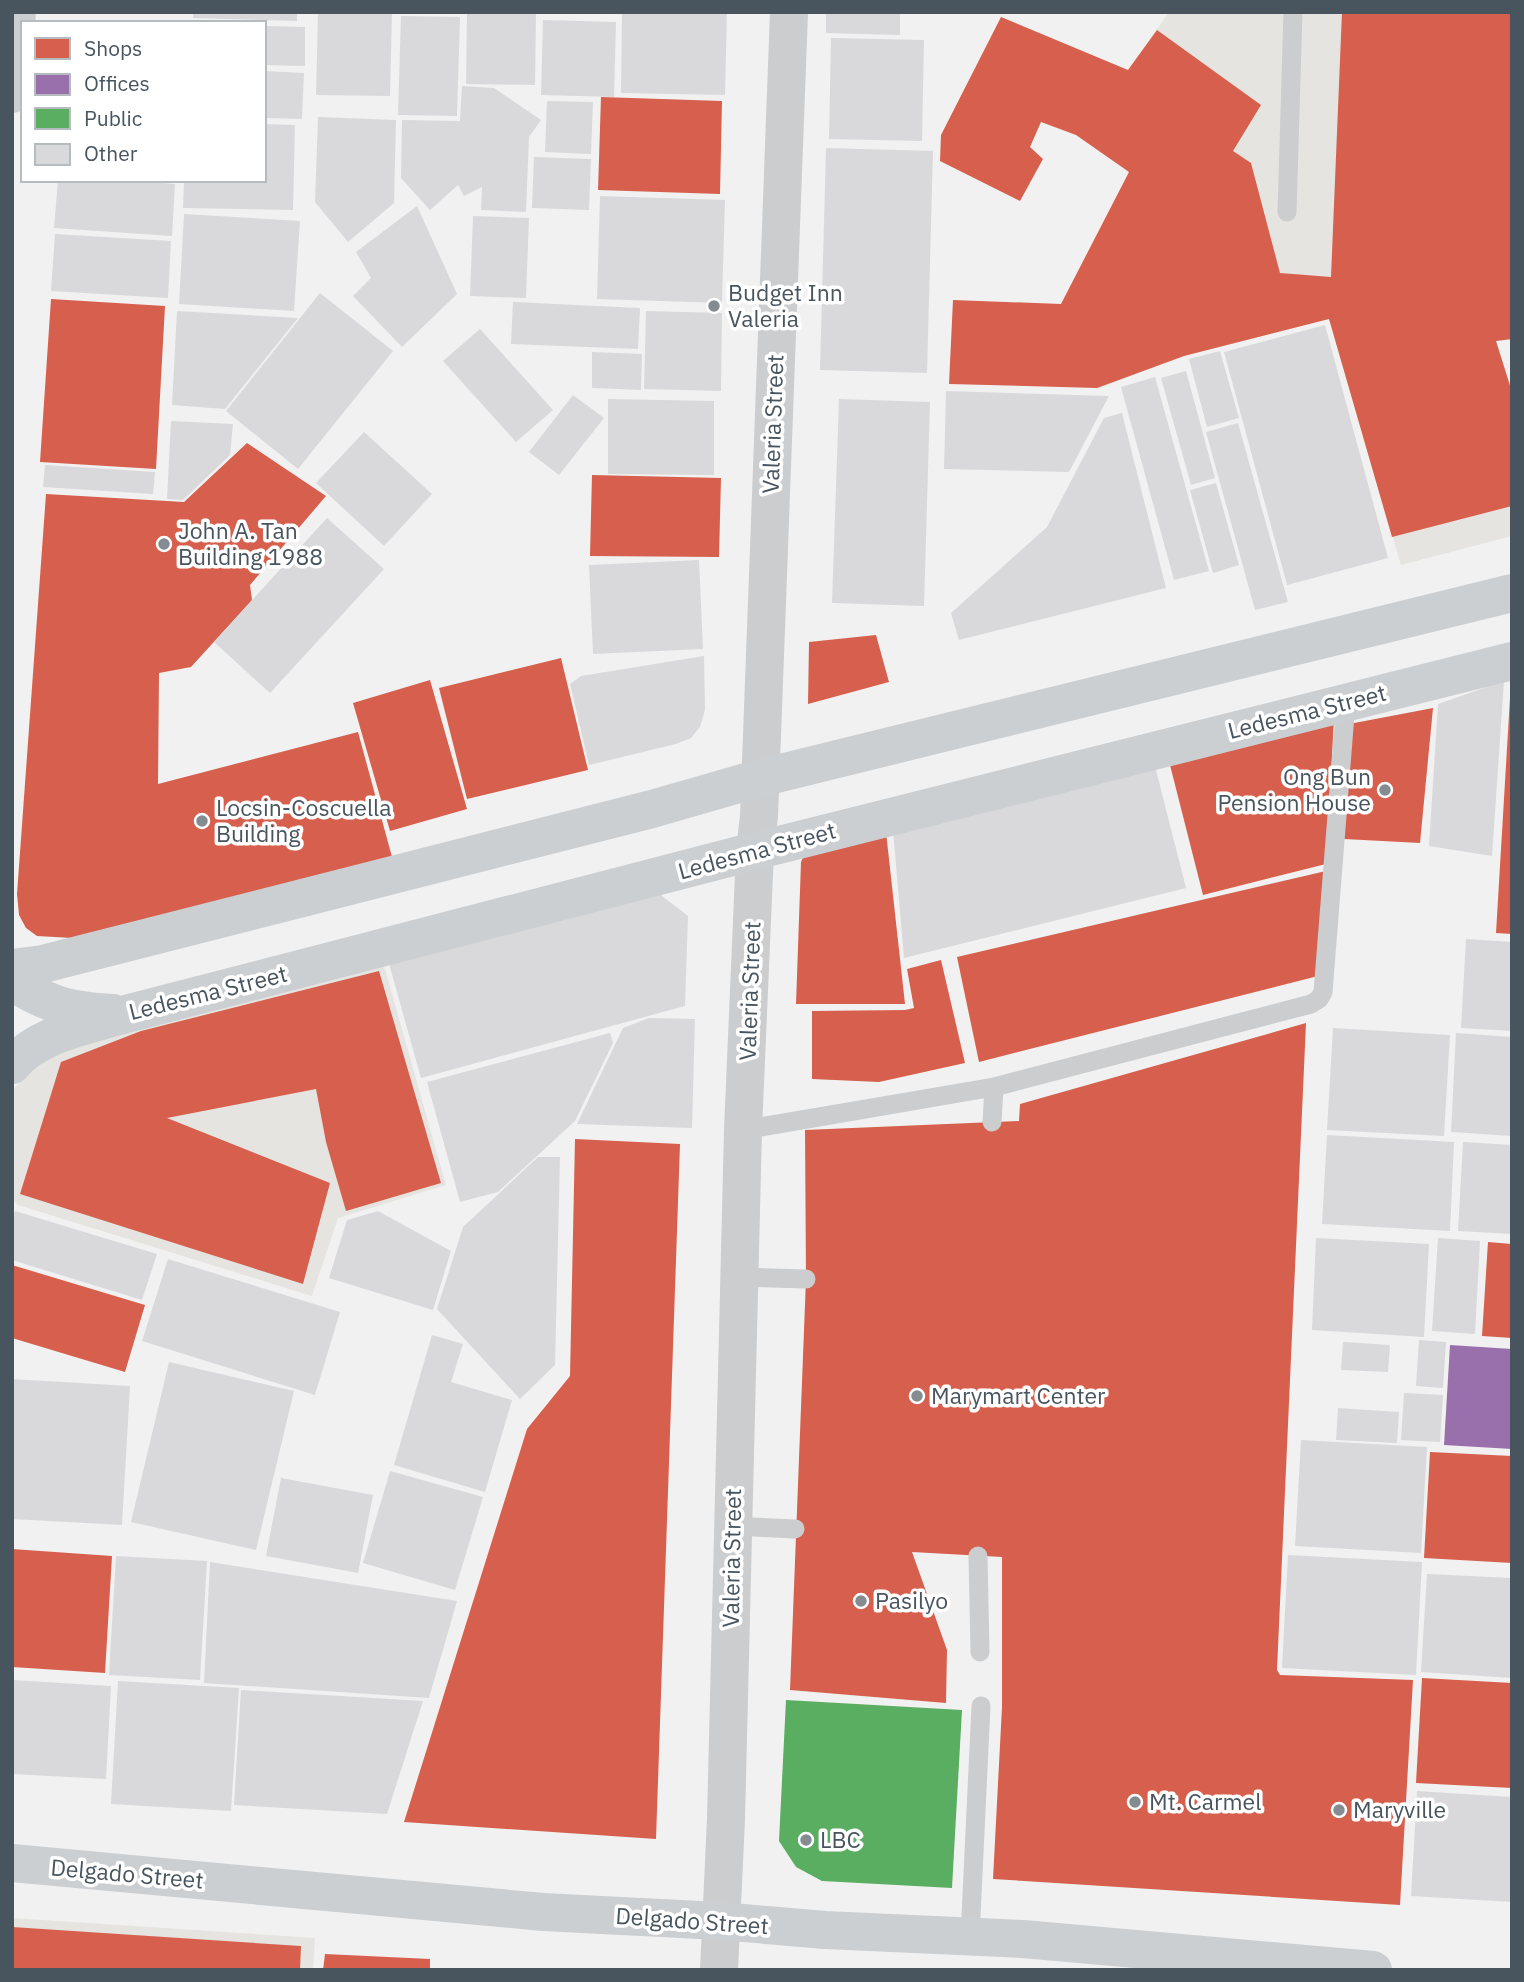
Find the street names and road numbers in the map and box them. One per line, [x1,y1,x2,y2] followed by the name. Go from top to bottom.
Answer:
[755,354,789,494] street label: Valeria Street
[1225,677,1389,745] street label: Ledesma Street
[675,815,839,885] street label: Ledesma Street
[732,921,766,1061] street label: Valeria Street
[126,958,290,1026] street label: Ledesma Street
[715,1488,747,1628] street label: Valeria Street
[49,1851,205,1895] street label: Delgado Street
[614,1900,770,1940] street label: Delgado Street

